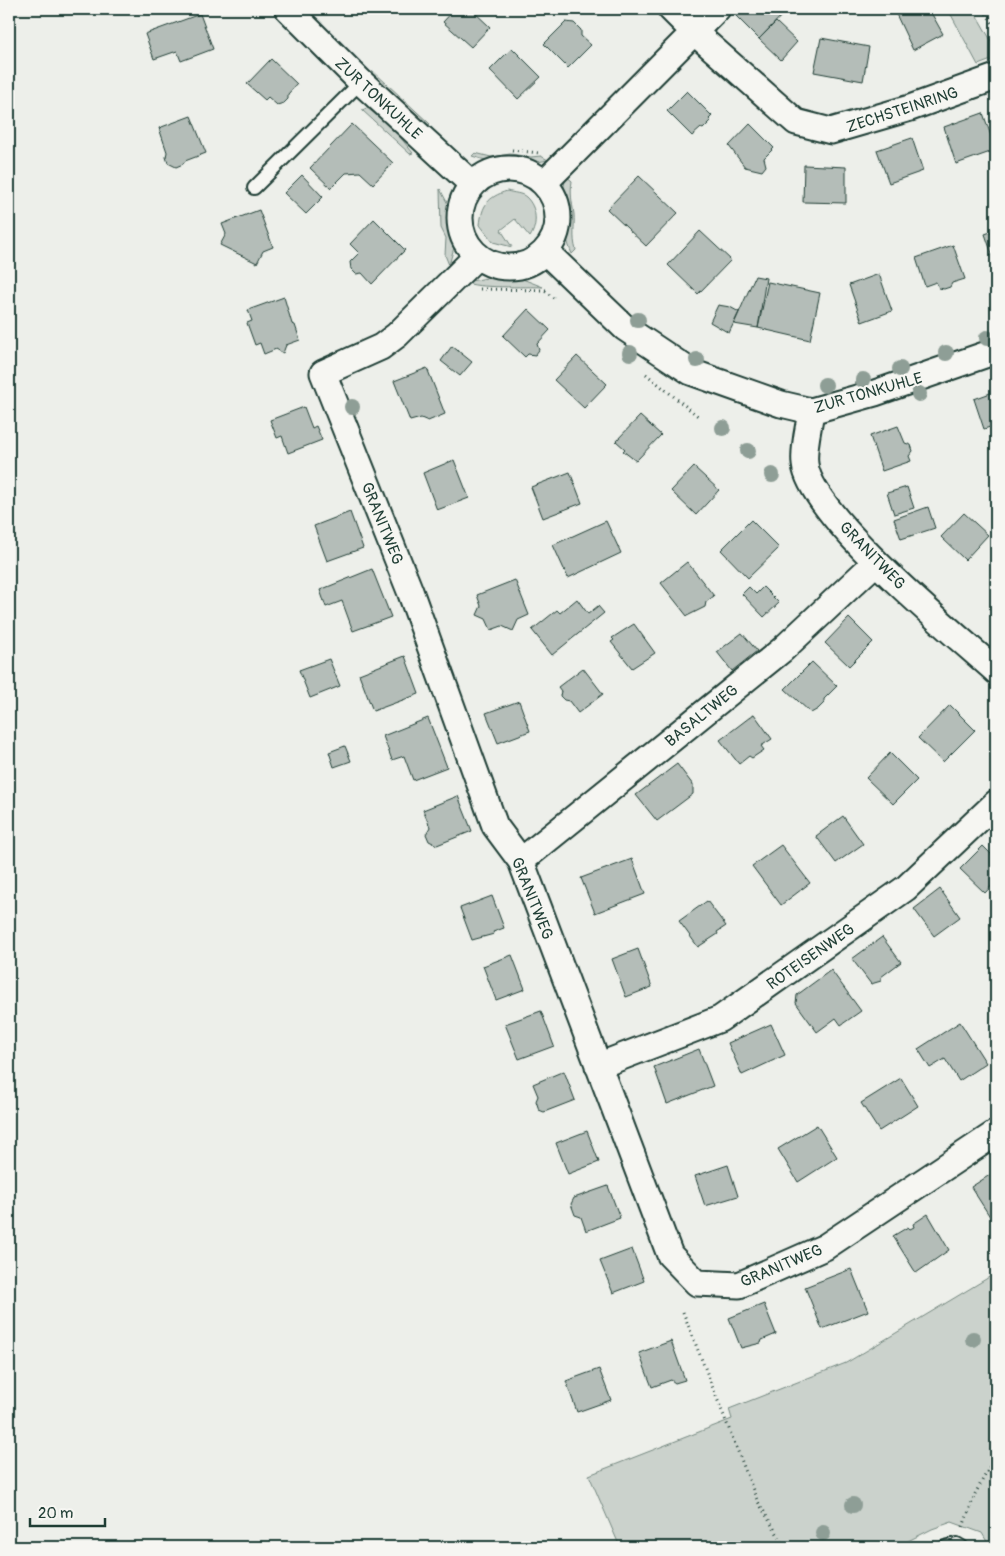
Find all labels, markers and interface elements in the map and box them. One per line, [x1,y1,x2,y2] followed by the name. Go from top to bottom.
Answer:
[331,53,426,144] street label: ZUR TONKUHLE
[844,82,961,137] street label: ZECHSTEINRING
[812,368,925,418] street label: ZUR TONKUHLE
[356,479,408,567] street label: GRANITWEG
[835,517,910,594] street label: GRANITWEG
[661,680,742,751] street label: BASALTWEG
[506,854,558,942] street label: GRANITWEG
[763,919,858,994] street label: ROTEISENWEG
[737,1240,825,1292] street label: GRANITWEG
[30,1496,105,1528] scale bar
[38,1504,73,1523] text: 20 m

